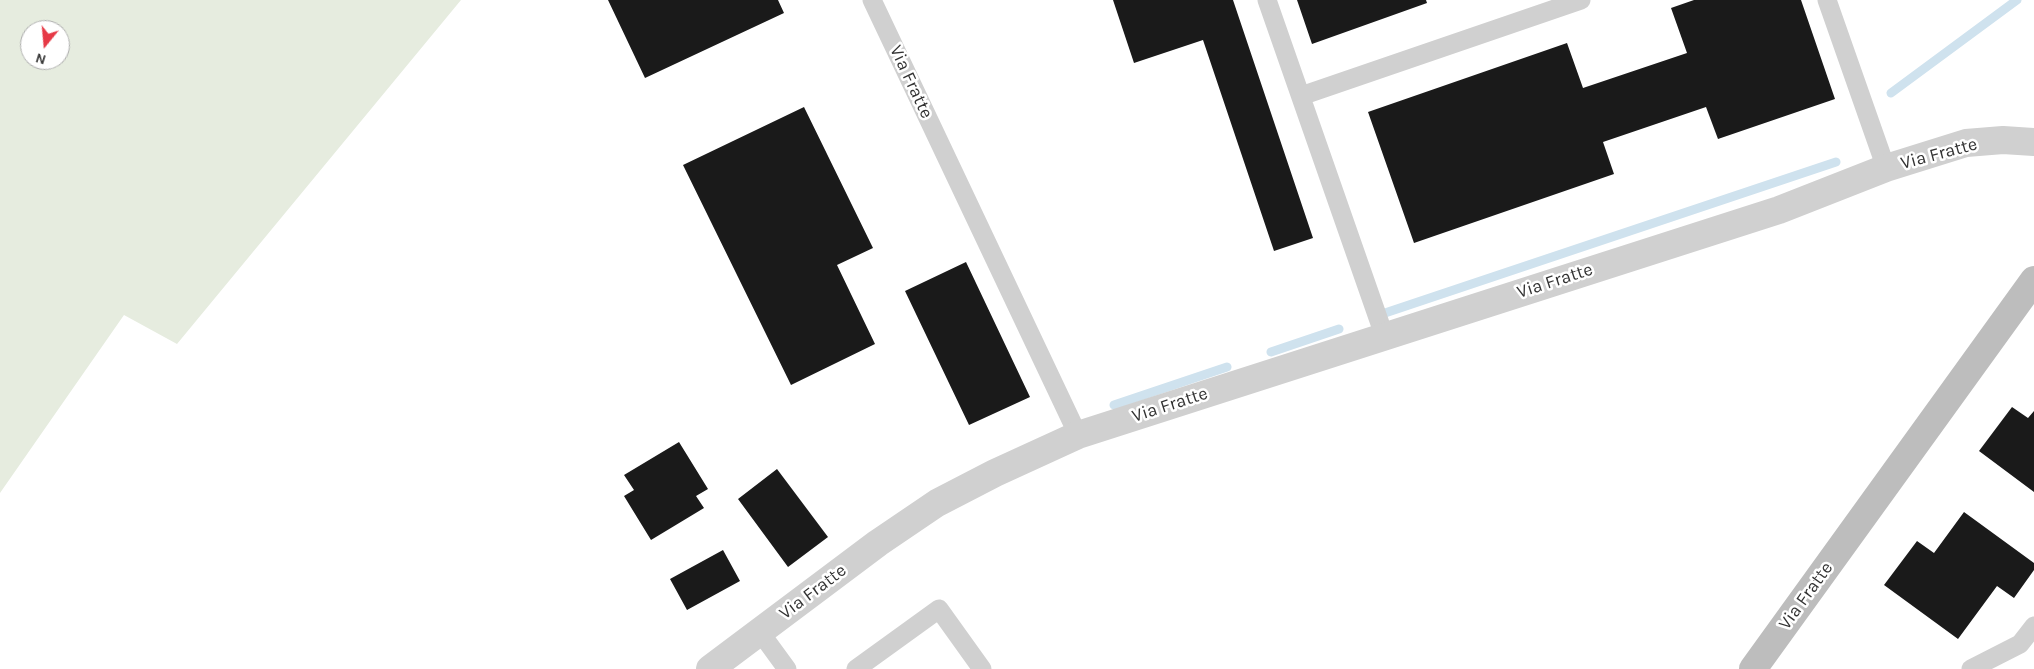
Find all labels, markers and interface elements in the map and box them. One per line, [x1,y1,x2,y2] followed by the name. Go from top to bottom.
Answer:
[20,20,70,70] north arrow
[885,42,937,122] street label: Via Fratte
[33,49,48,68] text: N
[1898,133,1980,175] street label: Via Fratte
[1514,259,1596,303] street label: Via Fratte
[1129,383,1211,427] street label: Via Fratte
[1774,558,1838,634] street label: Via Fratte
[775,560,851,624] street label: Via Fratte

